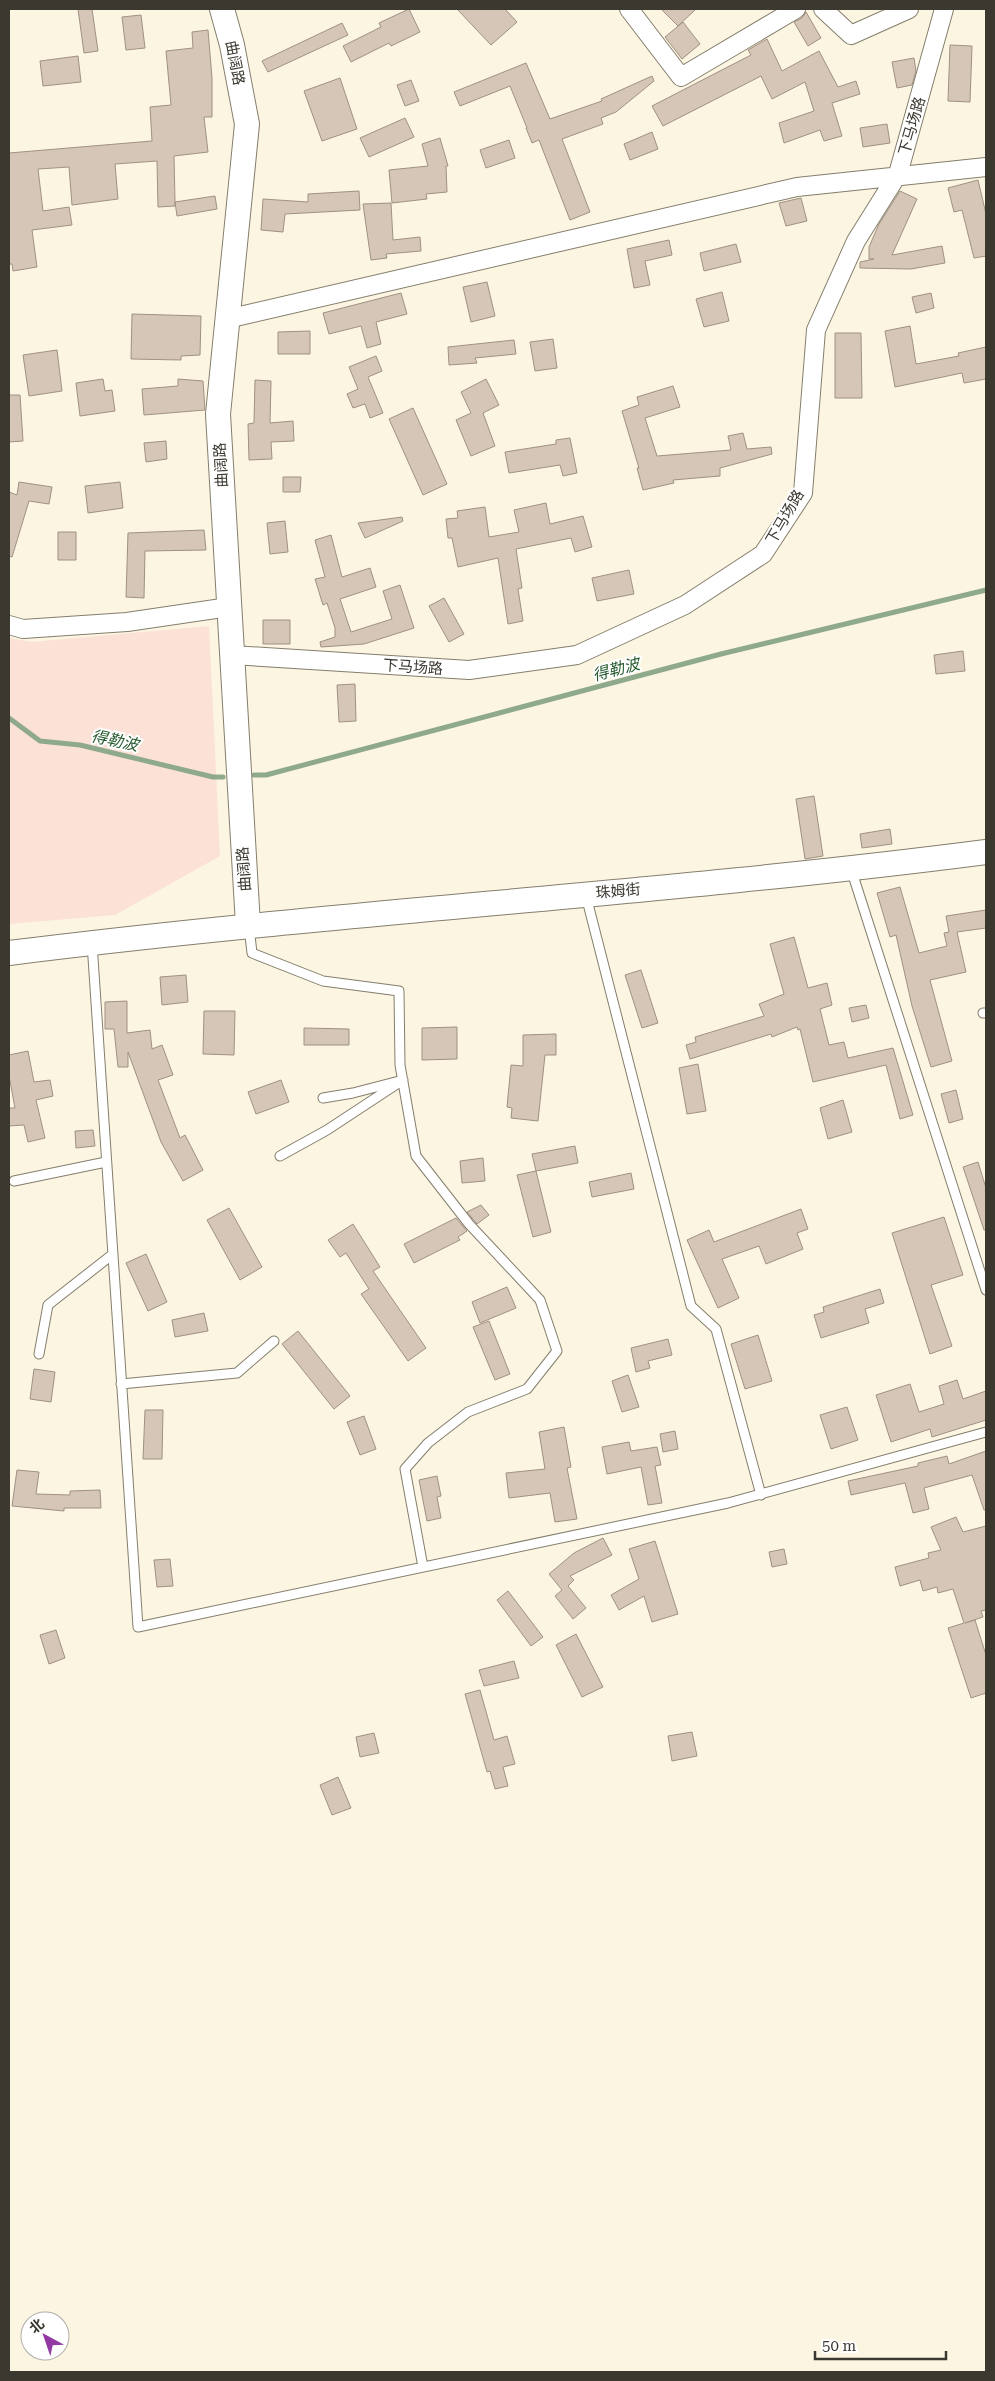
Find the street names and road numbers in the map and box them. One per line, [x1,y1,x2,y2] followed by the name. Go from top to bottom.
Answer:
[222,39,248,87] street label: 曲阔路
[895,95,929,157] street label: 下马场路
[211,442,231,488] street label: 曲阔路
[762,487,808,547] street label: 下马场路
[382,656,444,678] street label: 下马场路
[233,846,255,892] street label: 曲阔路
[595,880,641,902] street label: 珠姆街

